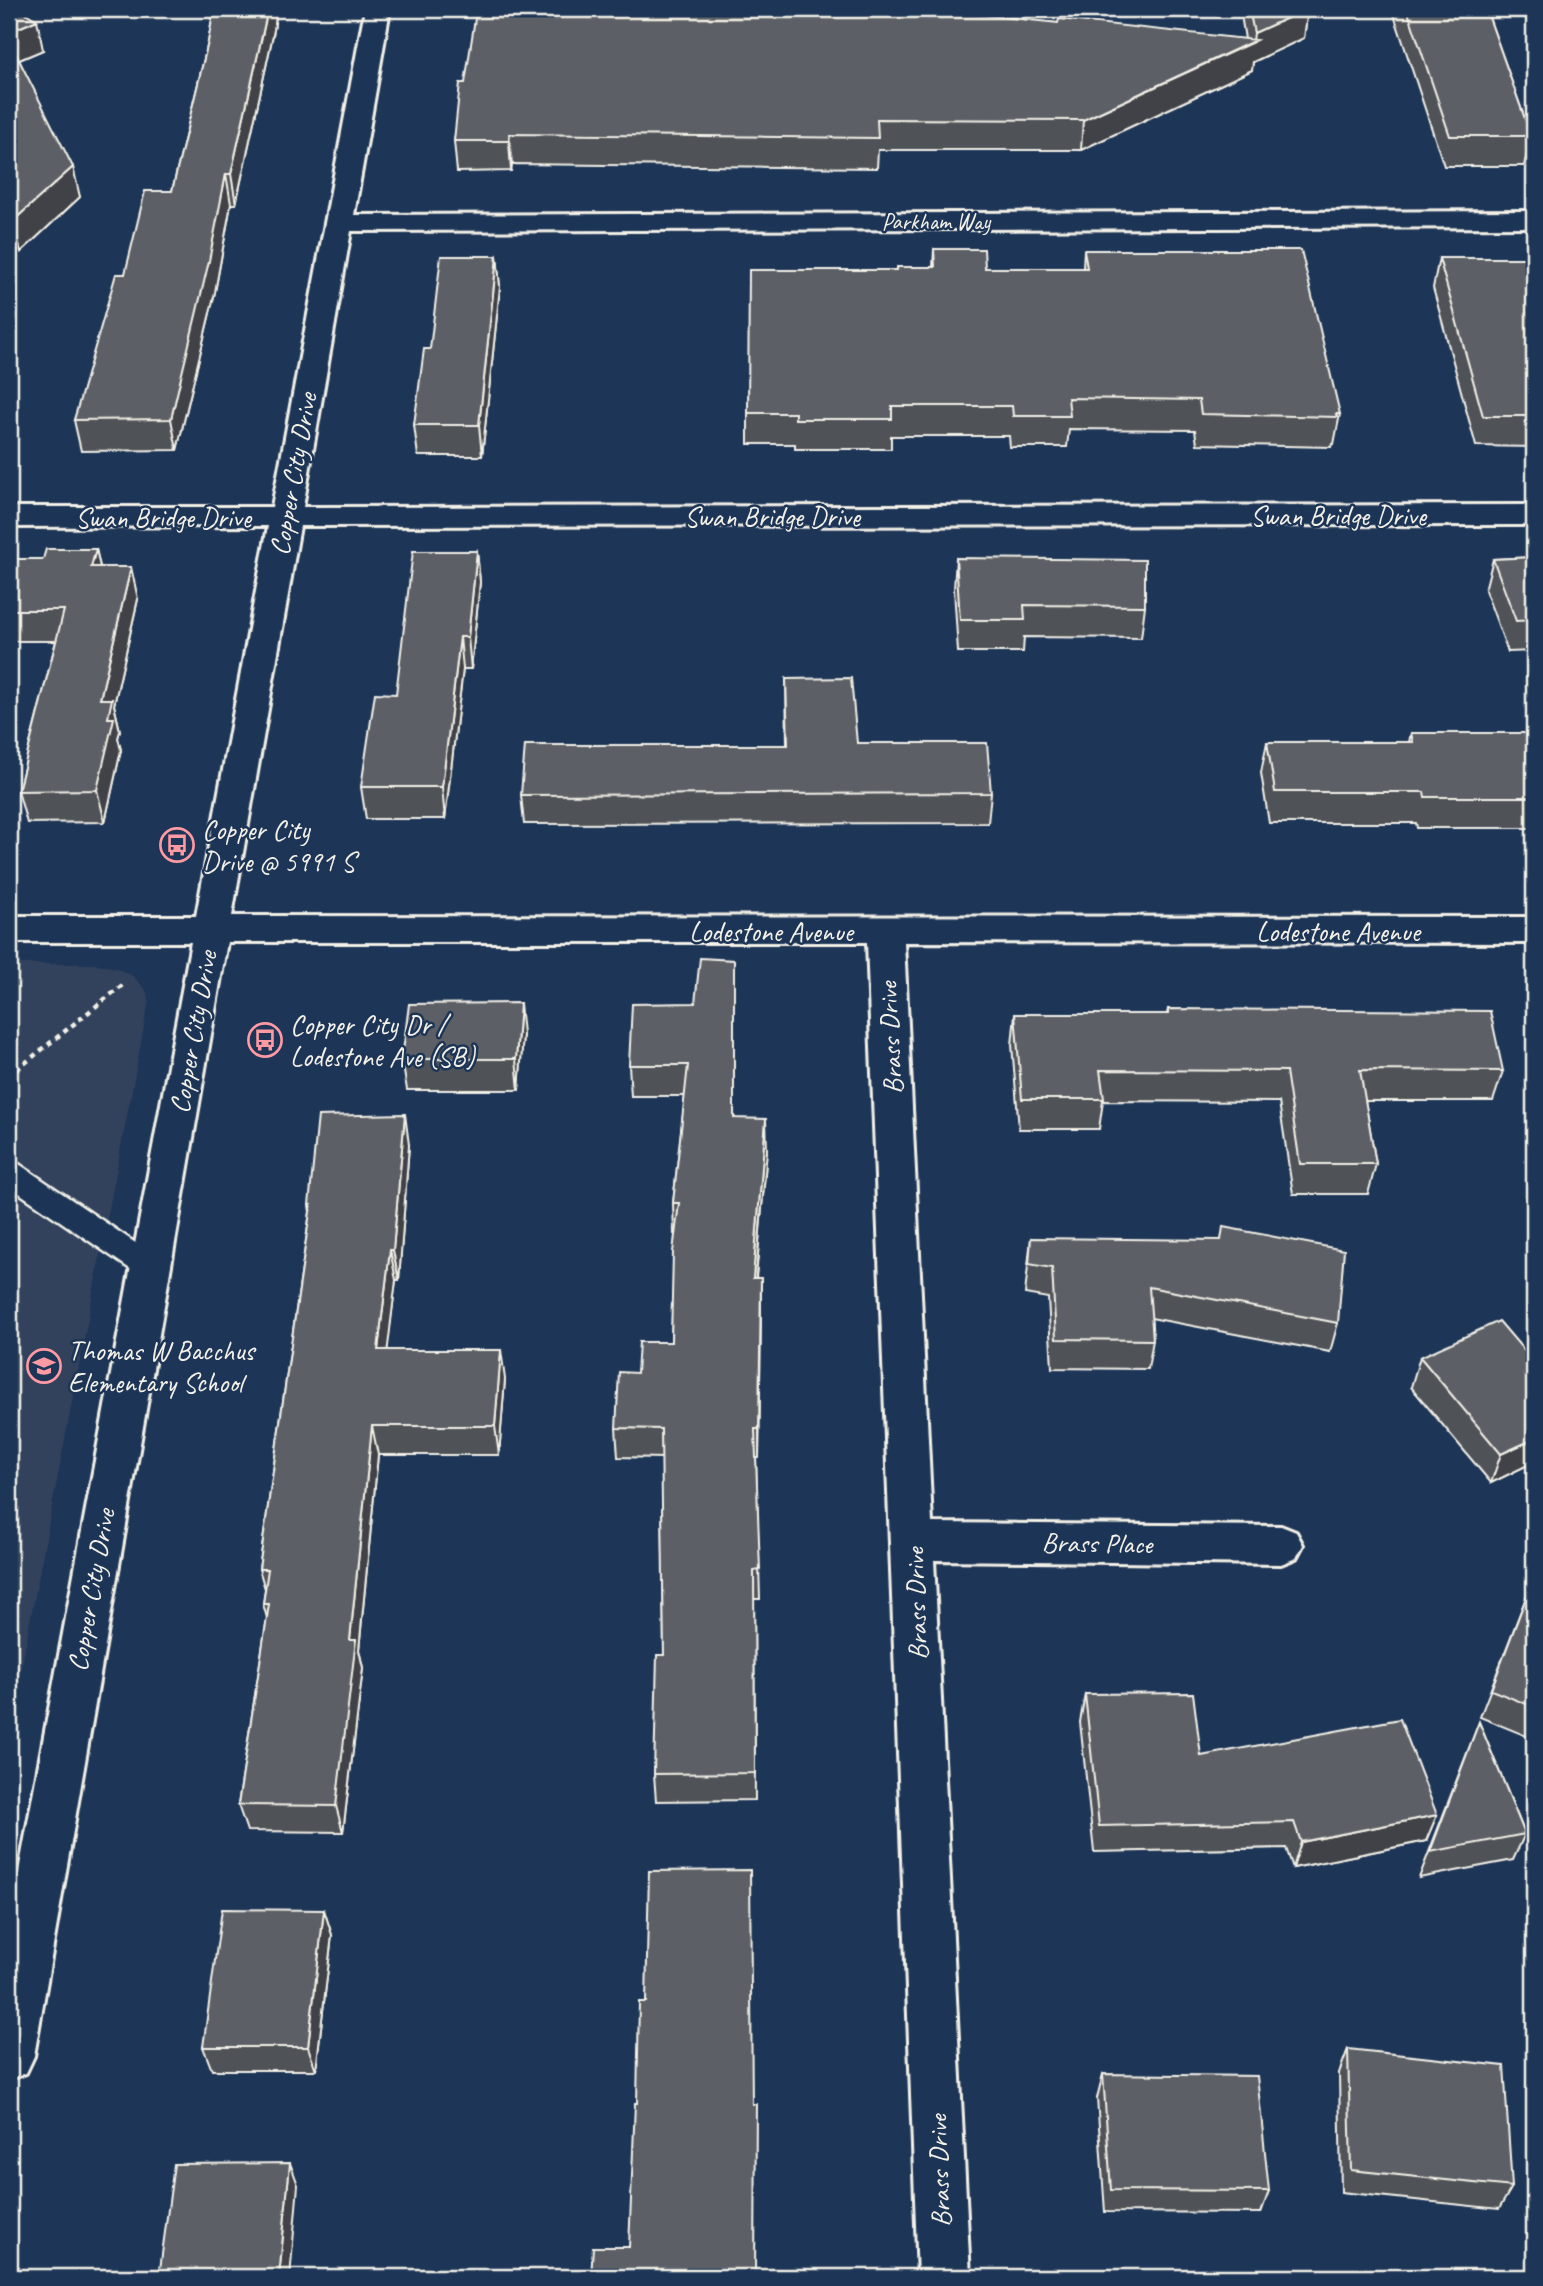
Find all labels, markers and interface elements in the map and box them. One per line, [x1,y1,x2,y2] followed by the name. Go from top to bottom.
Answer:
[882,207,992,236] street label: Parkham Way
[261,388,325,558] street label: Copper City Drive
[1250,498,1428,533] street label: Swan Bridge Drive
[684,499,862,534] street label: Swan Bridge Drive
[75,500,253,535] street label: Swan Bridge Drive
[202,812,360,879] place label: Copper City Drive @ 5991 S
[158,826,196,864] bus stop icon: Copper City Drive @ 5991 S
[689,914,855,949] street label: Lodestone Avenue
[1256,914,1422,949] street label: Lodestone Avenue
[161,946,225,1116] street label: Copper City Drive
[869,979,910,1095] street label: Brass Drive
[290,1007,476,1074] place label: Copper City Dr / Lodestone Ave (SB)
[246,1021,284,1059] bus stop icon: Copper City Dr / Lodestone Ave (SB)
[68,1333,257,1400] place label: Thomas W Bacchus Elementary School
[25,1347,63,1385] school or university icon: Thomas W Bacchus Elementary School
[59,1504,123,1674] street label: Copper City Drive
[1041,1525,1155,1561] street label: Brass Place
[896,1545,935,1661] street label: Brass Drive
[919,2112,958,2228] street label: Brass Drive

